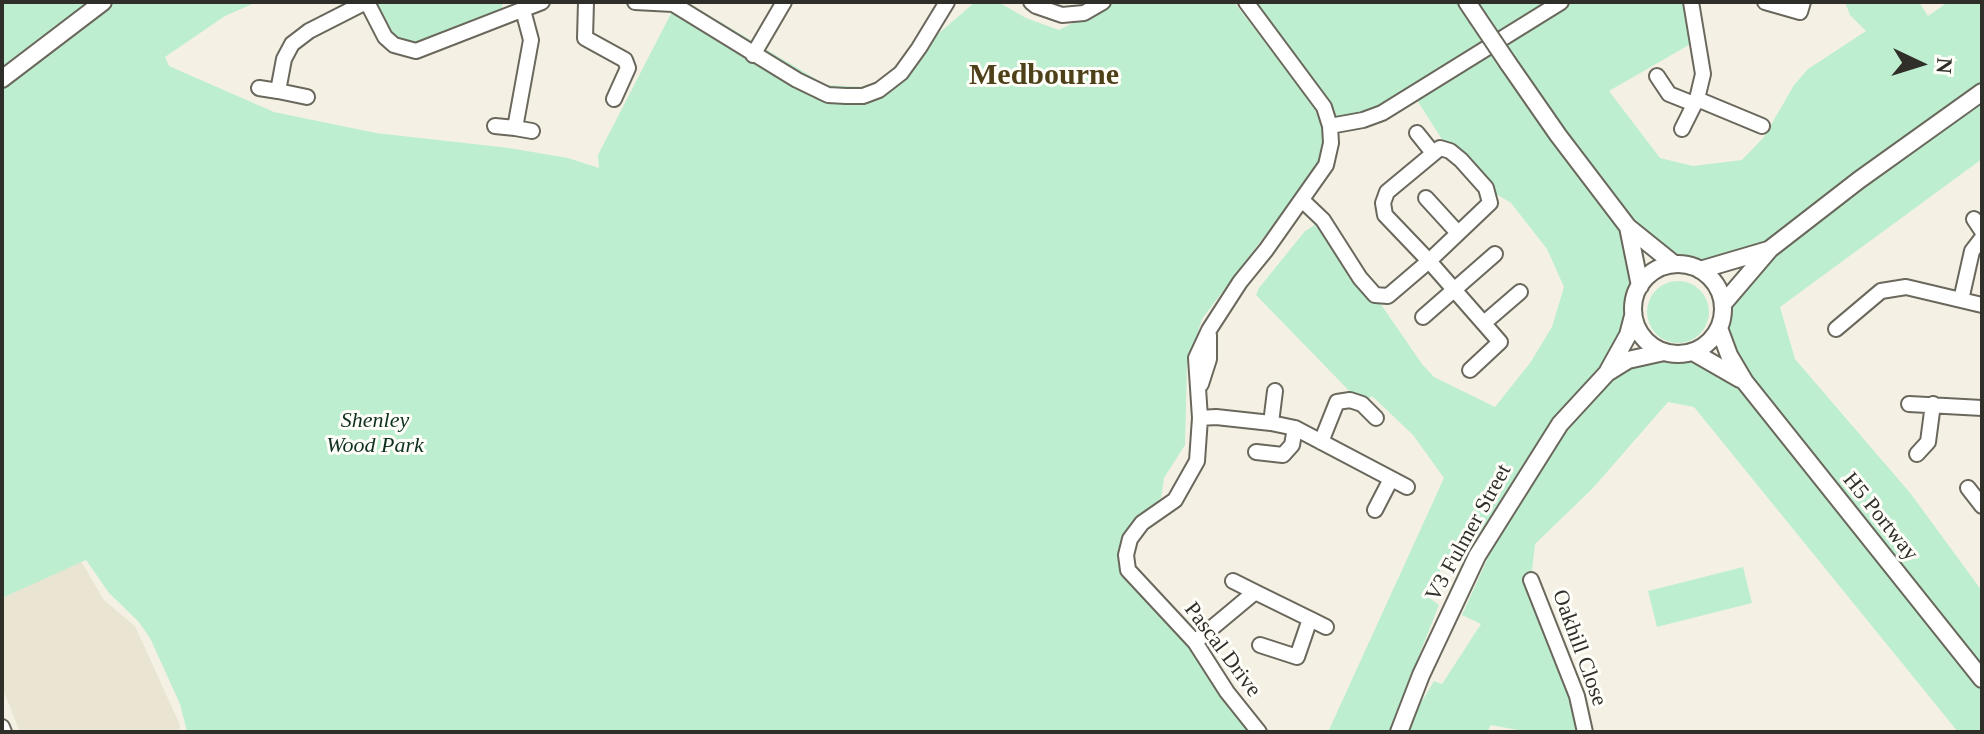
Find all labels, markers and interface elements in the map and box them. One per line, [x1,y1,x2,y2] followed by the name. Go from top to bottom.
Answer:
[1880,24,1960,104] north arrow
[1931,57,1957,74] text: N
[969,58,1119,94] district label: Medbourne
[326,408,424,460] park label: Shenley Wood Park
[1420,460,1518,606] street label: V3 Fulmer Street
[1836,468,1924,566] street label: H5 Portway
[1546,586,1612,710] street label: Oakhill Close
[1178,597,1266,703] street label: Pascal Drive

